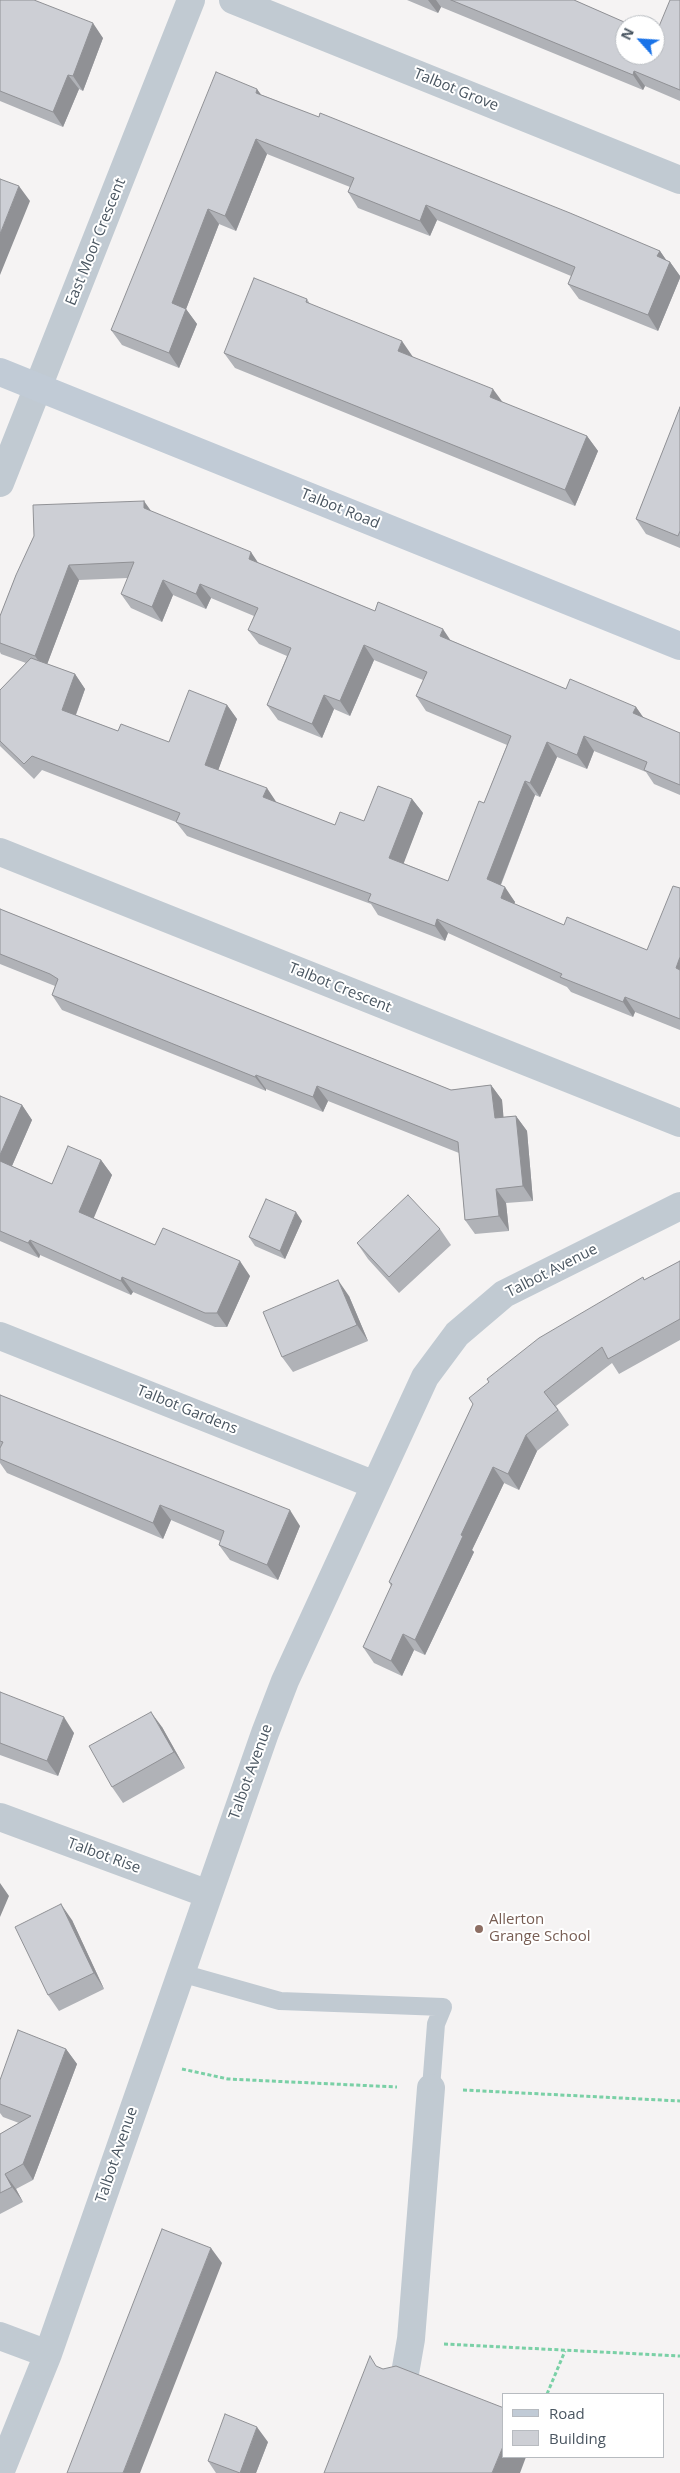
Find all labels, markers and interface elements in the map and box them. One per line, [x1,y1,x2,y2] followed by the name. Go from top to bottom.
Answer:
[615,15,665,65] north arrow
[616,24,638,43] text: N
[411,65,501,115] street label: Talbot Grove
[62,176,130,308] street label: East Moor Crescent
[298,485,382,533] street label: Talbot Road
[286,959,394,1017] street label: Talbot Crescent
[503,1240,601,1302] street label: Talbot Avenue
[134,1382,240,1438] street label: Talbot Gardens
[225,1722,277,1822] street label: Talbot Avenue
[65,1834,143,1878] street label: Talbot Rise
[489,1911,590,1946] place label: Allerton Grange School
[473,1923,485,1935] marker: Allerton Grange School
[92,2105,142,2205] street label: Talbot Avenue
[502,2393,665,2458] legend
[549,2403,585,2423] text: Road
[549,2428,606,2448] text: Building

